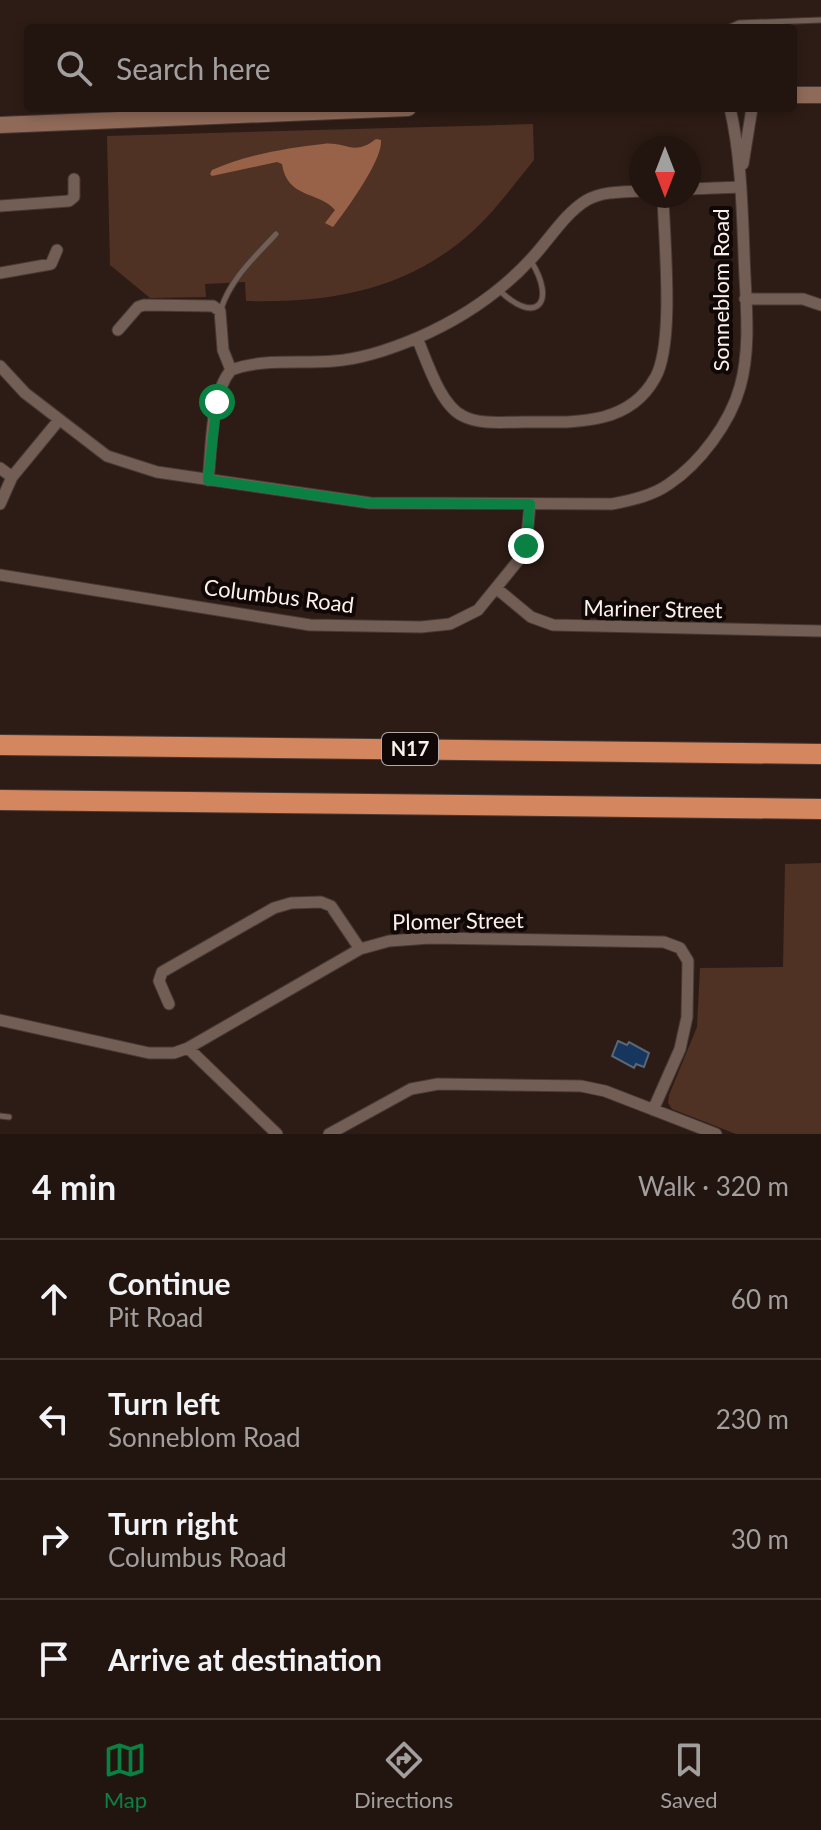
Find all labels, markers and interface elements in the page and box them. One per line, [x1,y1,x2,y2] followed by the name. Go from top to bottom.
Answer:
[24,24,797,112] search box
[52,46,96,90] icon: search
[116,50,271,86] text: Search here
[629,136,701,208] north arrow
[707,208,734,372] street label: Sonneblom Road
[199,384,235,420] route start
[508,528,544,564] route end
[202,573,356,618] street label: Columbus Road
[583,594,723,623] street label: Mariner Street
[382,733,438,765] road number: N17
[392,906,524,935] street label: Plomer Street
[32,1166,116,1207] text: 4 min
[638,1170,789,1202] text: Walk · 320 m
[108,1265,231,1301] text: Continue
[32,1277,76,1321] icon: ahead
[731,1283,789,1315] text: 60 m
[108,1301,203,1333] text: Pit Road
[108,1385,220,1421] text: Turn left
[32,1397,76,1441] icon: left
[716,1403,789,1435] text: 230 m
[108,1421,301,1453] text: Sonneblom Road
[108,1505,238,1541] text: Turn right
[32,1517,76,1561] icon: right
[731,1523,789,1555] text: 30 m
[108,1541,287,1573] text: Columbus Road
[32,1637,76,1681] icon: arrive
[108,1641,382,1677] text: Arrive at destination
[103,1738,147,1813] tab: Map
[354,1738,453,1813] tab: Directions
[660,1738,718,1813] tab: Saved

